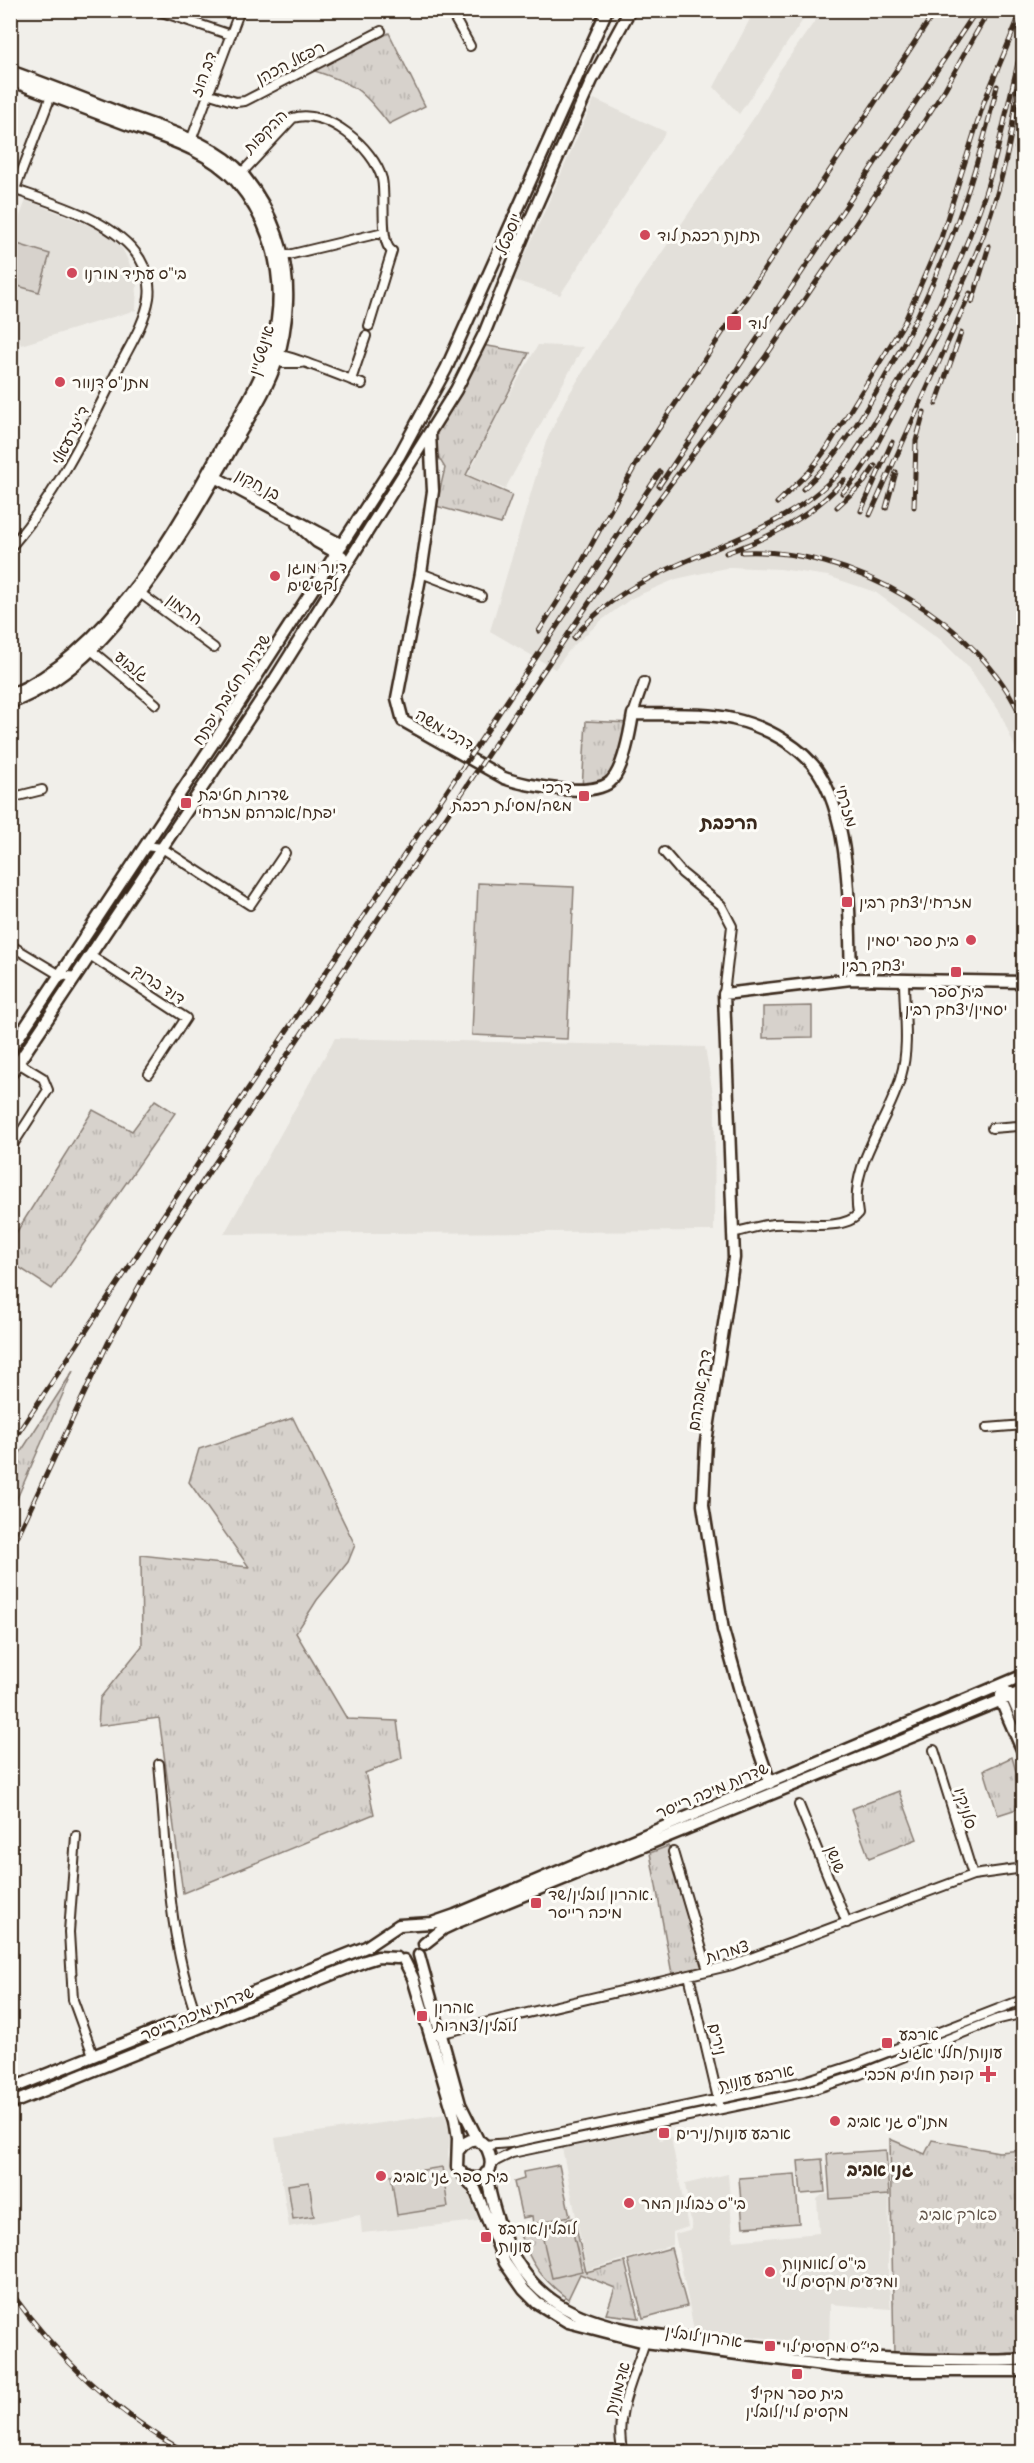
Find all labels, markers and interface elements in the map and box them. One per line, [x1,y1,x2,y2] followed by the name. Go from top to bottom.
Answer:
[252,36,328,88] street label: רפאל הכהן
[185,49,221,99] street label: דב הוז
[238,105,292,159] street label: הרקפות
[491,210,525,258] street label: יוספטל
[657,225,760,245] place label: תחנת רכבת לוד
[638,228,652,242] marker: תחנת רכבת לוד
[84,263,187,283] place label: בי"ס עתיד מורנו
[65,266,79,280] marker: בי"ס עתיד מורנו
[748,313,769,333] place label: לוד
[725,314,743,332] marker: לוד
[244,322,278,378] street label: אינשטיין
[72,372,149,392] place label: מתנ"ס דנוור
[53,375,67,389] marker: מתנ"ס דנוור
[47,402,93,468] street label: ד'יזרעאלי
[232,464,284,504] street label: בן חקון
[287,557,347,595] place label: דיור מוגן לקשישים
[268,569,282,583] marker: דיור מוגן לקשישים
[162,589,207,630] street label: חרמון
[187,629,275,749] street label: שדרות חטיבת יפתח
[111,646,153,686] street label: גלבוע
[412,704,478,754] street label: דרכי משה
[450,777,572,815] place label: דרכי משה/מסילת רכבת
[831,782,863,830] street label: מזרחי
[197,784,336,822] place label: שדרות חטיבת יפתח/אברהם מזרחי
[577,789,591,803] marker: דרכי משה/מסילת רכבת
[179,796,193,810] marker: שדרות חטיבת יפתח/אברהם מזרחי
[698,811,758,834] district label: הרכבת
[859,892,972,912] place label: מזרחי/יצחק רבין
[840,895,854,909] marker: מזרחי/יצחק רבין
[867,930,959,951] place label: בית ספר יסמין
[964,933,978,947] marker: בית ספר יסמין
[841,954,905,976] street label: יצחק רבין
[129,960,189,1008] street label: דוד ברוך
[949,965,963,979] marker: בית ספר יסמין/יצחק רבין
[905,981,1007,1020] place label: בית ספר יסמין/יצחק רבין
[683,1348,715,1432] street label: דרך אברהם
[653,1757,771,1823] street label: שדרות מיכה רייסר
[950,1785,982,1831] street label: סלניקיו
[821,1842,851,1876] street label: שושן
[548,1884,653,1922] place label: אהרון לובלין/שד. מיכה רייסר
[529,1896,543,1910] marker: אהרון לובלין/שד. מיכה רייסר
[702,1935,751,1967] street label: צמרות
[137,1981,257,2045] street label: שדרות מיכה רייסר
[433,1997,518,2035] place label: אהרון לובלין/צמרות
[415,2009,429,2023] marker: אהרון לובלין/צמרות
[705,2021,731,2057] street label: נירים
[899,2024,1002,2062] place label: ארבע עונות/חללי אגוז
[880,2036,894,2050] marker: ארבע עונות/חללי אגוז
[716,2059,796,2095] street label: ארבע עונות
[864,2064,974,2085] place label: קופת חולים מכבי
[979,2065,997,2083] marker: קופת חולים מכבי
[847,2111,948,2131] place label: מתנ"ס גני אביב
[828,2114,842,2128] marker: מתנ"ס גני אביב
[676,2123,791,2143] place label: ארבע עונות/נירים
[657,2126,671,2140] marker: ארבע עונות/נירים
[847,2158,914,2181] district label: גני אביב
[393,2166,509,2186] place label: בית ספר גני אביב
[374,2169,388,2183] marker: בית ספר גני אביב
[641,2193,746,2213] place label: בי"ס זבולון המר
[622,2196,636,2210] marker: בי"ס זבולון המר
[919,2204,997,2224] park label: פארק אביב
[498,2218,577,2256] place label: לובלין/ארבע עונות
[479,2230,493,2244] marker: לובלין/ארבע עונות
[782,2253,898,2292] place label: בי"ס לאומנות ומדעים מקסים לוי
[763,2265,777,2279] marker: בי"ס לאומנות ומדעים מקסים לוי
[664,2321,744,2352] street label: אהרון לובלין
[782,2336,879,2357] place label: בי״ס מקסים לוי
[763,2339,777,2353] marker: בי״ס מקסים לוי
[600,2359,634,2417] street label: אדמונית
[790,2367,804,2381] marker: בית ספר מקיף מקסים לוי/לובלין
[745,2383,849,2422] place label: בית ספר מקיף מקסים לוי/לובלין

